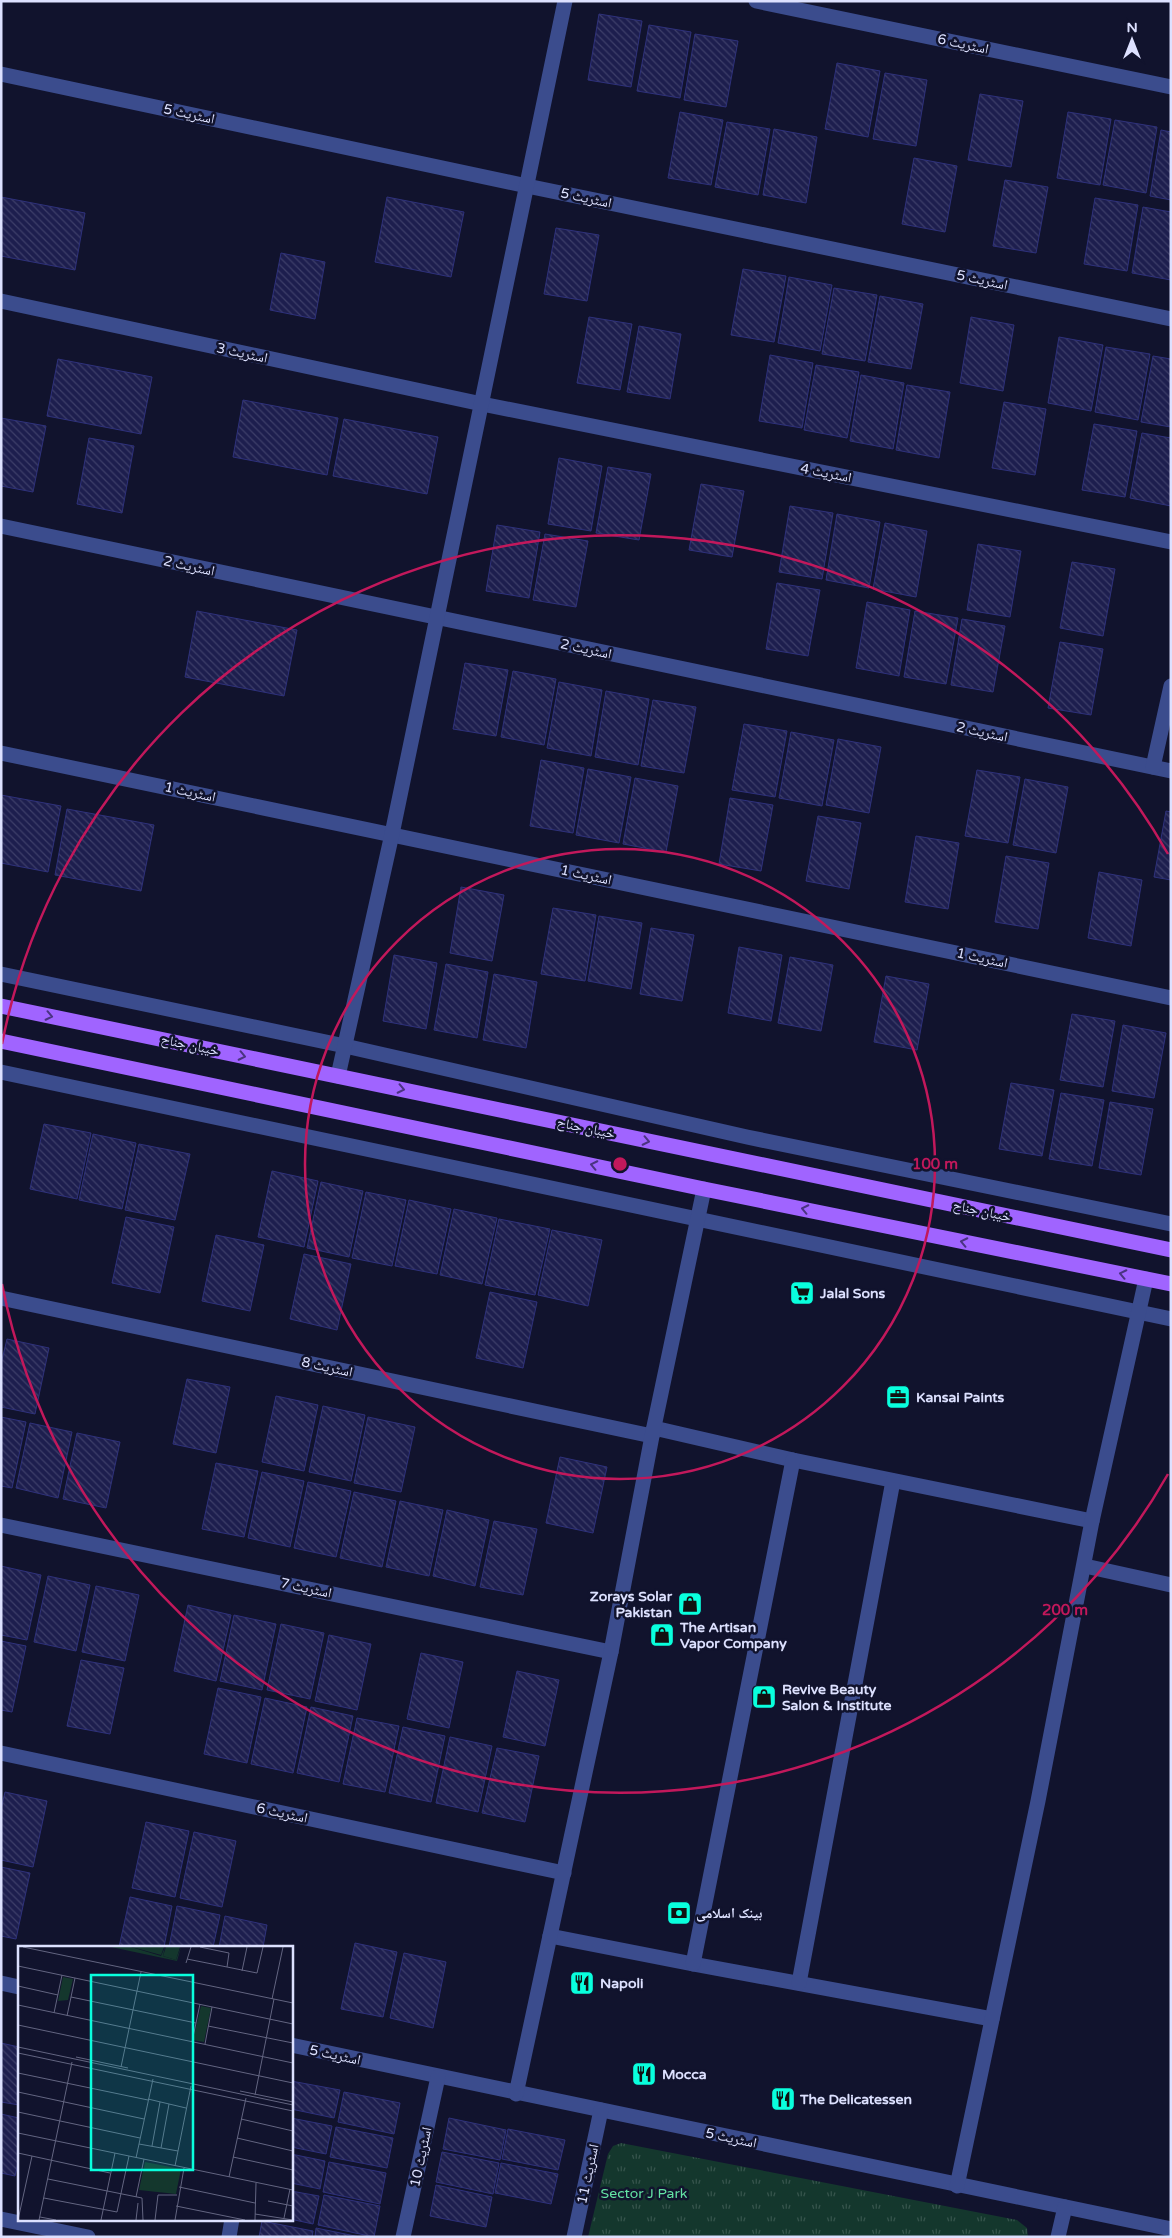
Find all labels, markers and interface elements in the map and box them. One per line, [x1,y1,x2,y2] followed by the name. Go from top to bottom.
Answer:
[1107,15,1157,65] north arrow
[1126,19,1138,36] text: N
[936,30,990,58] street label: اسٹریٹ 6
[162,100,216,128] street label: اسٹریٹ 5
[559,184,613,212] street label: اسٹریٹ 5
[955,266,1009,294] street label: اسٹریٹ 5
[215,339,269,367] street label: اسٹریٹ 3
[799,460,853,486] street label: اسٹریٹ 4
[162,552,216,580] street label: اسٹریٹ 2
[559,635,613,663] street label: اسٹریٹ 2
[955,718,1009,746] street label: اسٹریٹ 2
[163,778,217,806] street label: اسٹریٹ 1
[559,861,613,889] street label: اسٹریٹ 1
[955,944,1009,972] street label: اسٹریٹ 1
[45,1010,53,1021] one-way arrow
[159,1031,221,1060] street label: خیبان جناح
[238,1050,247,1061] one-way arrow
[397,1084,406,1094] one-way arrow
[555,1114,617,1143] street label: خیبان جناح
[642,1135,651,1145] one-way arrow
[611,1155,629,1173] centre of rings
[912,1155,958,1173] text: 100 m
[590,1161,598,1171] one-way arrow
[951,1197,1013,1226] street label: خیبان جناح
[800,1204,809,1215] one-way arrow
[959,1237,968,1247] one-way arrow
[1119,1269,1127,1280] one-way arrow
[789,1280,815,1306] supermarket icon: Jalal Sons
[819,1285,886,1302] place label: Jalal Sons
[300,1353,354,1381] street label: اسٹریٹ 8
[885,1384,911,1410] office icon: Kansai Paints
[916,1389,1005,1406] place label: Kansai Paints
[279,1574,333,1602] street label: اسٹریٹ 7
[590,1588,673,1621] place label: Zorays Solar Pakistan
[677,1591,703,1617] shop icon: Zorays Solar Pakistan
[1042,1601,1088,1619] text: 200 m
[679,1619,787,1652] place label: The Artisan Vapor Company
[649,1622,675,1648] shop icon: The Artisan Vapor Company
[782,1681,892,1714] place label: Revive Beauty Salon & Institute
[751,1684,777,1710] shop icon: Revive Beauty Salon & Institute
[255,1799,309,1827] street label: اسٹریٹ 6
[666,1900,692,1926] bank icon: بینک اسلامی
[696,1905,762,1922] place label: بینک اسلامی
[18,1946,292,2220] inset map
[569,1970,595,1996] restaurant icon: Napoli
[600,1975,643,1992] place label: Napoli
[308,2041,362,2069] street label: اسٹریٹ 5
[631,2061,657,2087] restaurant icon: Mocca
[662,2066,707,2083] place label: Mocca
[770,2086,796,2112] restaurant icon: The Delicatessen
[799,2091,912,2108] place label: The Delicatessen
[704,2124,758,2152] street label: اسٹریٹ 5
[406,2126,436,2188] street label: اسٹریٹ 10
[573,2143,603,2205] street label: اسٹریٹ 11
[601,2185,688,2202] park label: Sector J Park

